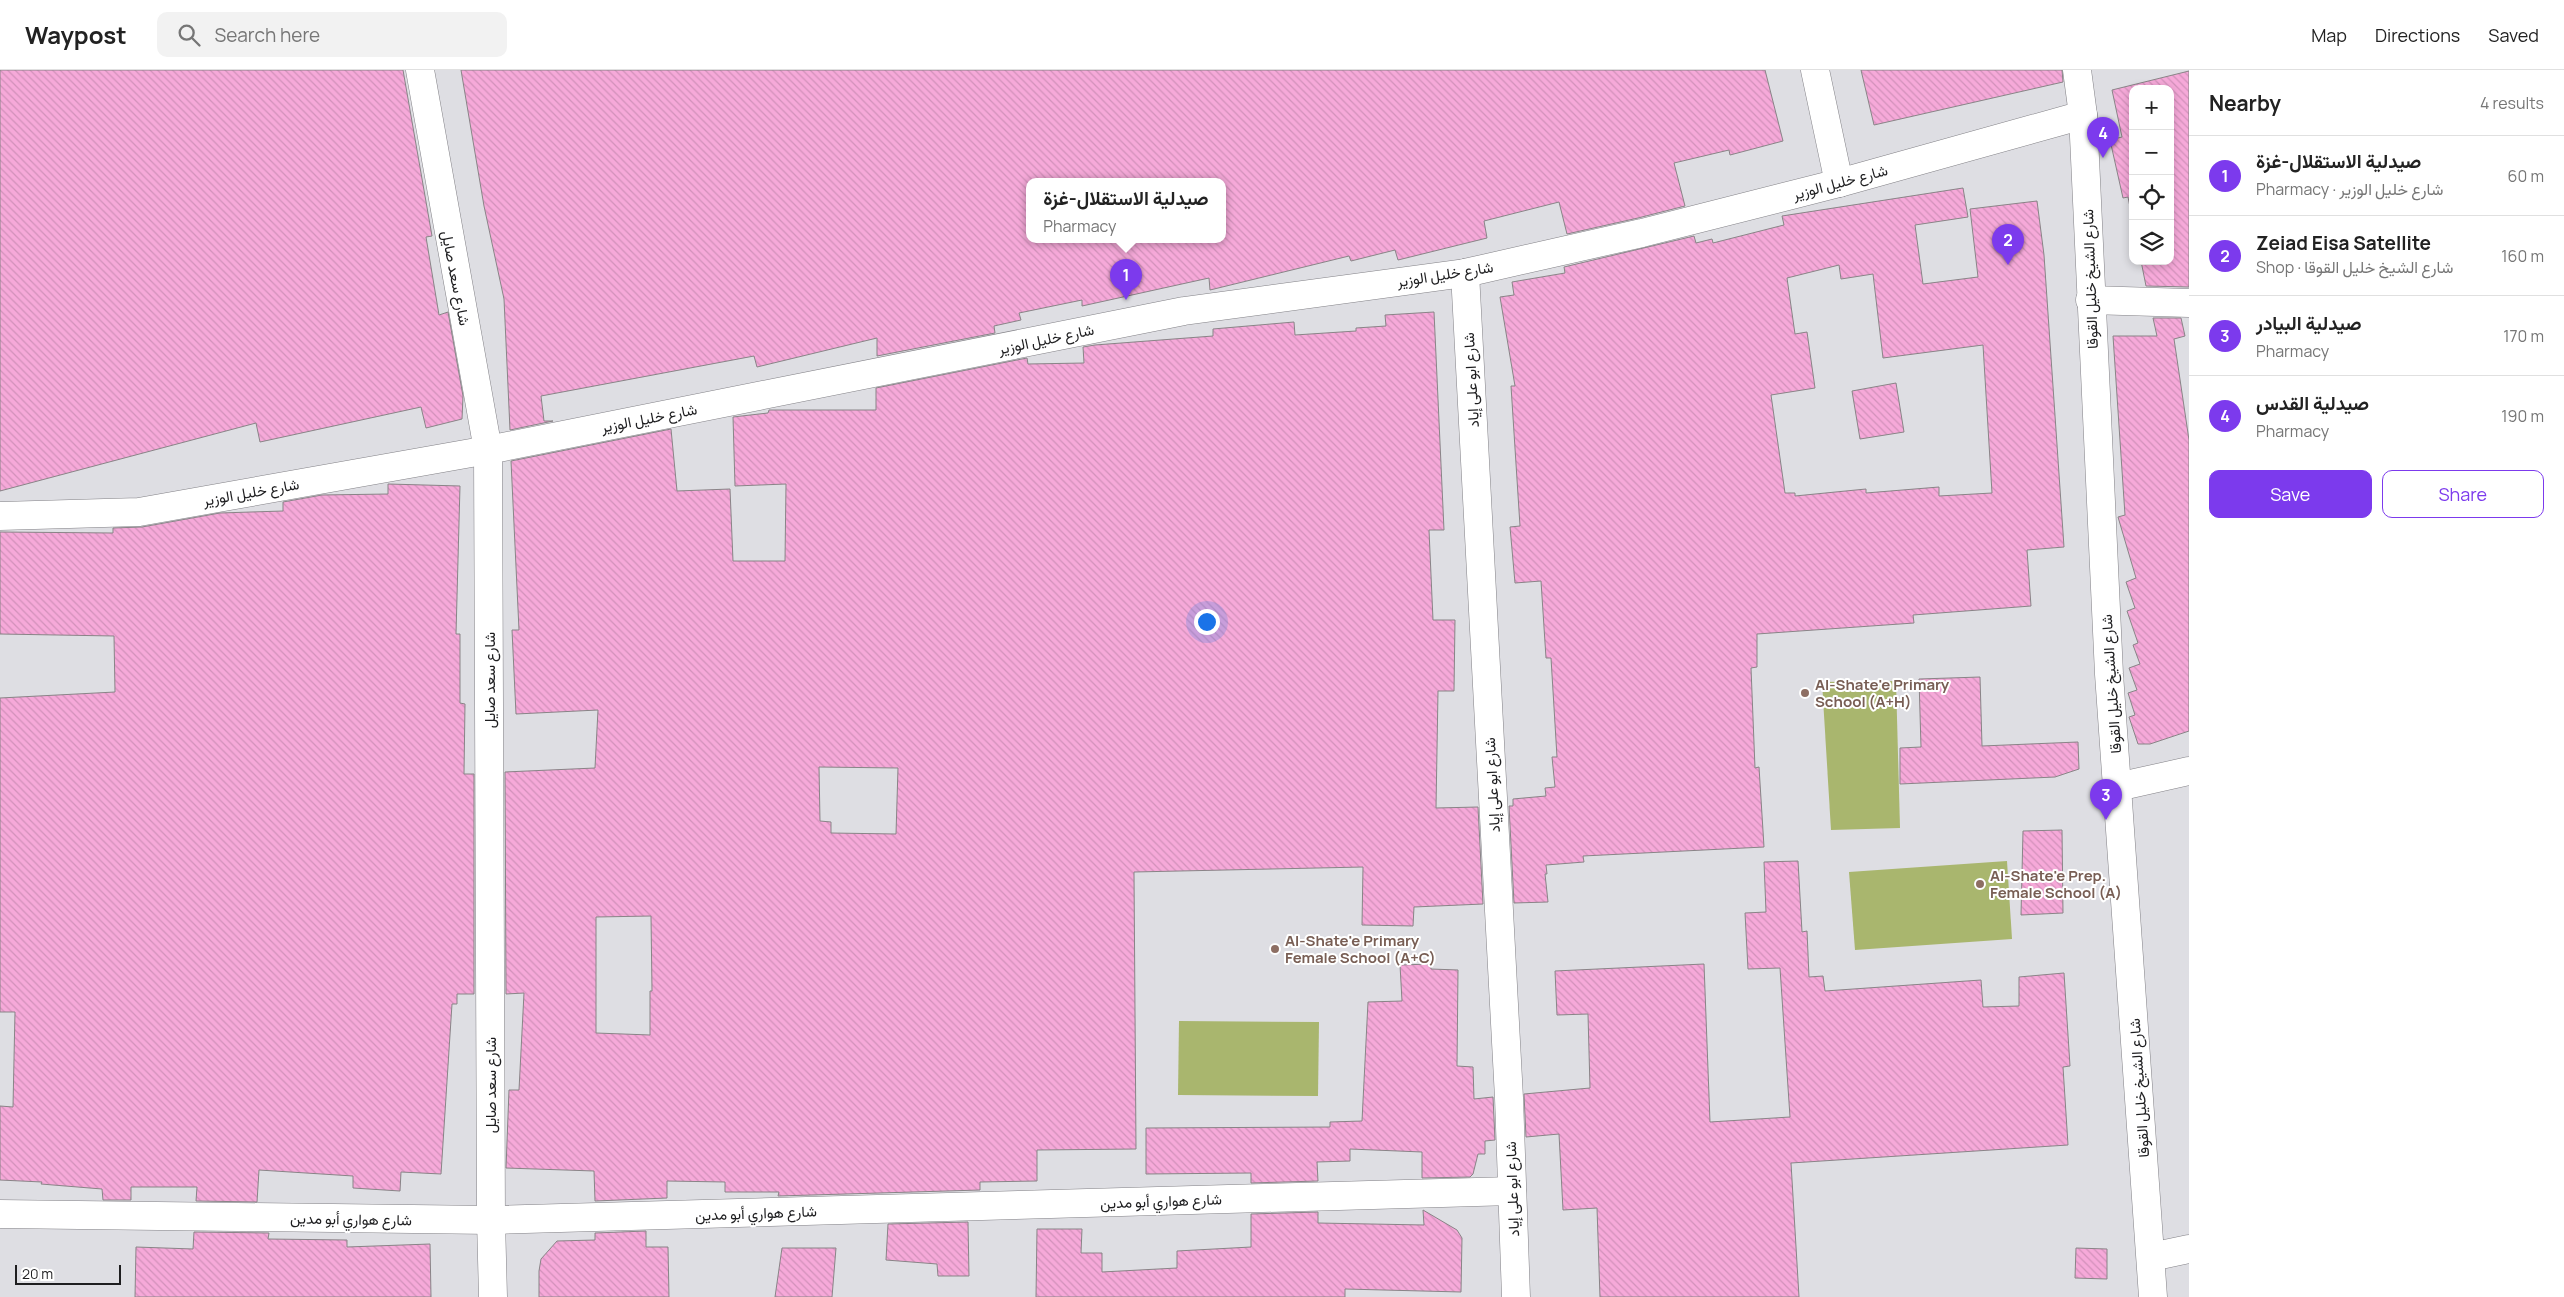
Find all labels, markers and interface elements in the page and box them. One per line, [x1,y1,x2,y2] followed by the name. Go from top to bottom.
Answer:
[157,12,507,57] search box
[25,18,127,51] text: Waypost
[175,21,203,49] icon: search
[215,22,320,48] text: Search here
[2311,23,2347,47] text: Map
[2375,23,2460,47] text: Directions
[2488,23,2539,47] text: Saved
[2129,85,2174,265] map controls
[2129,85,2174,130] button: +
[2209,89,2281,117] text: Nearby
[2480,92,2544,114] text: 4 results
[2087,117,2119,158] pin: 4
[2129,130,2174,175] button: −
[2256,148,2421,174] text: صيدلية الاستقلال-غزة
[1789,159,1890,206] street label: شارع خليل الوزير
[2221,165,2229,187] text: 1
[2508,165,2544,187] text: 60 m
[2129,175,2174,220] button: locate
[1026,178,1226,243] popup
[2256,178,2443,200] text: Pharmacy · شارع خليل الوزير
[1043,185,1209,211] text: صيدلية الاستقلال-غزة
[2077,209,2104,349] street label: شارع الشيخ خليل القوقا
[1043,215,1117,237] text: Pharmacy
[2129,220,2174,265] button: layers
[1992,224,2024,265] pin: 2
[436,229,476,328] street label: شارع سعد صايل
[2256,230,2431,256] text: Zeiad Eisa Satellite
[2220,245,2230,267] text: 2
[2501,245,2544,267] text: 160 m
[1394,256,1495,293] street label: شارع خليل الوزير
[2256,256,2453,278] text: Shop · شارع الشيخ خليل القوقا
[1110,259,1142,300] pin: 1
[2256,310,2362,336] text: صيدلية البيادر
[995,319,1096,361] street label: شارع خليل الوزير
[2220,325,2230,347] text: 3
[2503,325,2544,347] text: 170 m
[1458,332,1485,428] street label: شارع ابو على إياد
[2256,340,2329,362] text: Pharmacy
[2256,390,2369,416] text: صيدلية القدس
[598,398,699,439] street label: شارع خليل الوزير
[2220,405,2230,427] text: 4
[2501,405,2544,427] text: 190 m
[2256,420,2329,442] text: Pharmacy
[2209,470,2372,518] button: Save
[2382,470,2544,518] button: Share
[200,473,301,512] street label: شارع خليل الوزير
[1194,609,1220,635] your location
[2096,613,2127,754] street label: شارع الشيخ خليل القوقا
[479,632,501,728] street label: شارع سعد صايل
[1815,674,1950,712] place label: Al-Shate'e Primary School (A+H)
[1799,687,1811,699] marker: Al-Shate'e Primary School (A+H)
[1479,737,1506,833] street label: شارع ابو على إياد
[2090,779,2122,820] pin: 3
[1990,865,2122,903] place label: Al-Shate'e Prep. Female School (A)
[1974,878,1986,890] marker: Al-Shate'e Prep. Female School (A)
[1285,930,1436,968] place label: Al-Shate'e Primary Female School (A+C)
[1269,943,1281,955] marker: Al-Shate'e Primary Female School (A+C)
[2124,1017,2155,1158] street label: شارع الشيخ خليل القوقا
[480,1037,502,1133] street label: شارع سعد صايل
[1500,1141,1525,1237] street label: شارع ابو على إياد
[1100,1188,1223,1217] street label: شارع هواري أبو مدين
[695,1200,818,1229] street label: شارع هواري أبو مدين
[290,1207,412,1234] street label: شارع هواري أبو مدين
[15,1262,121,1285] scale bar
[22,1264,53,1283] text: 20 m

